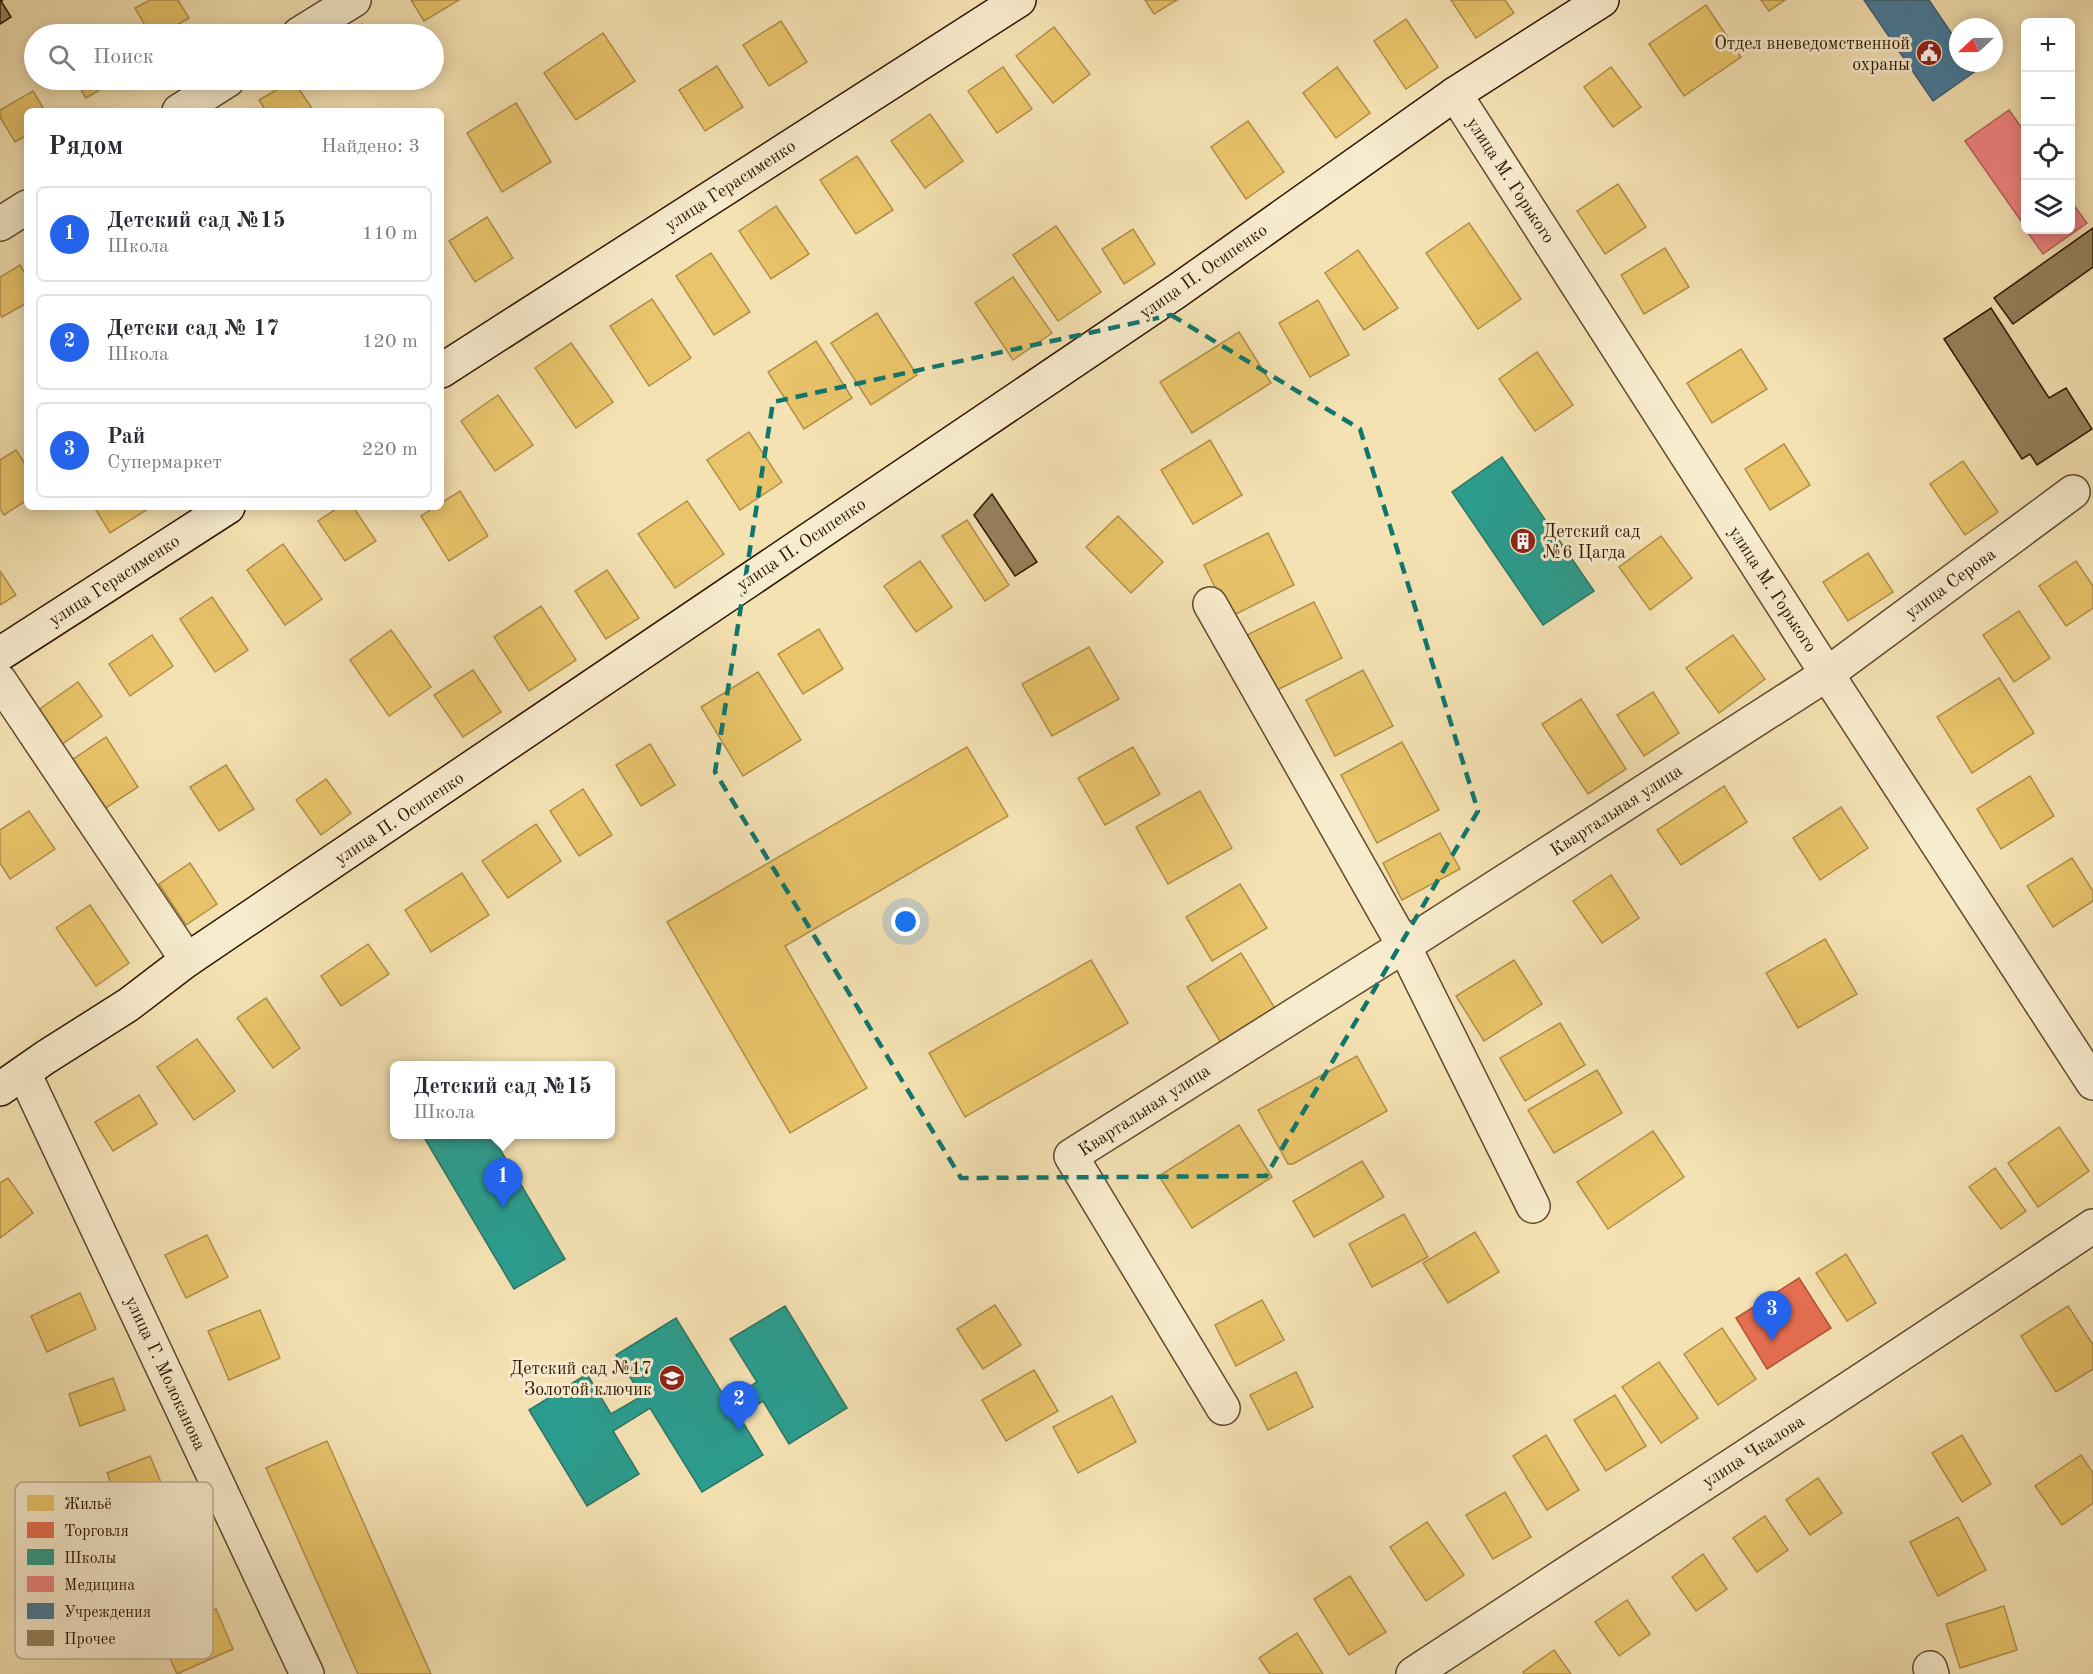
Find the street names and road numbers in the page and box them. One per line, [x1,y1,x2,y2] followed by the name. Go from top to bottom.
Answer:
[1463,114,1558,247] street label: улица М. Горького
[662,137,799,235] street label: улица Герасименко
[1136,221,1271,323] street label: улица П. Осипенко
[734,495,869,595] street label: улица П. Осипенко
[1725,523,1820,656] street label: улица М. Горького
[46,532,183,630] street label: улица Герасименко
[1902,545,1999,623] street label: улица Серова
[1547,762,1686,860] street label: Квартальная улица
[332,769,467,869] street label: улица П. Осипенко
[1075,1062,1214,1160] street label: Квартальная улица
[121,1294,209,1453] street label: улица Г. Молоканова
[1699,1412,1808,1491] street label: улица Чкалова

